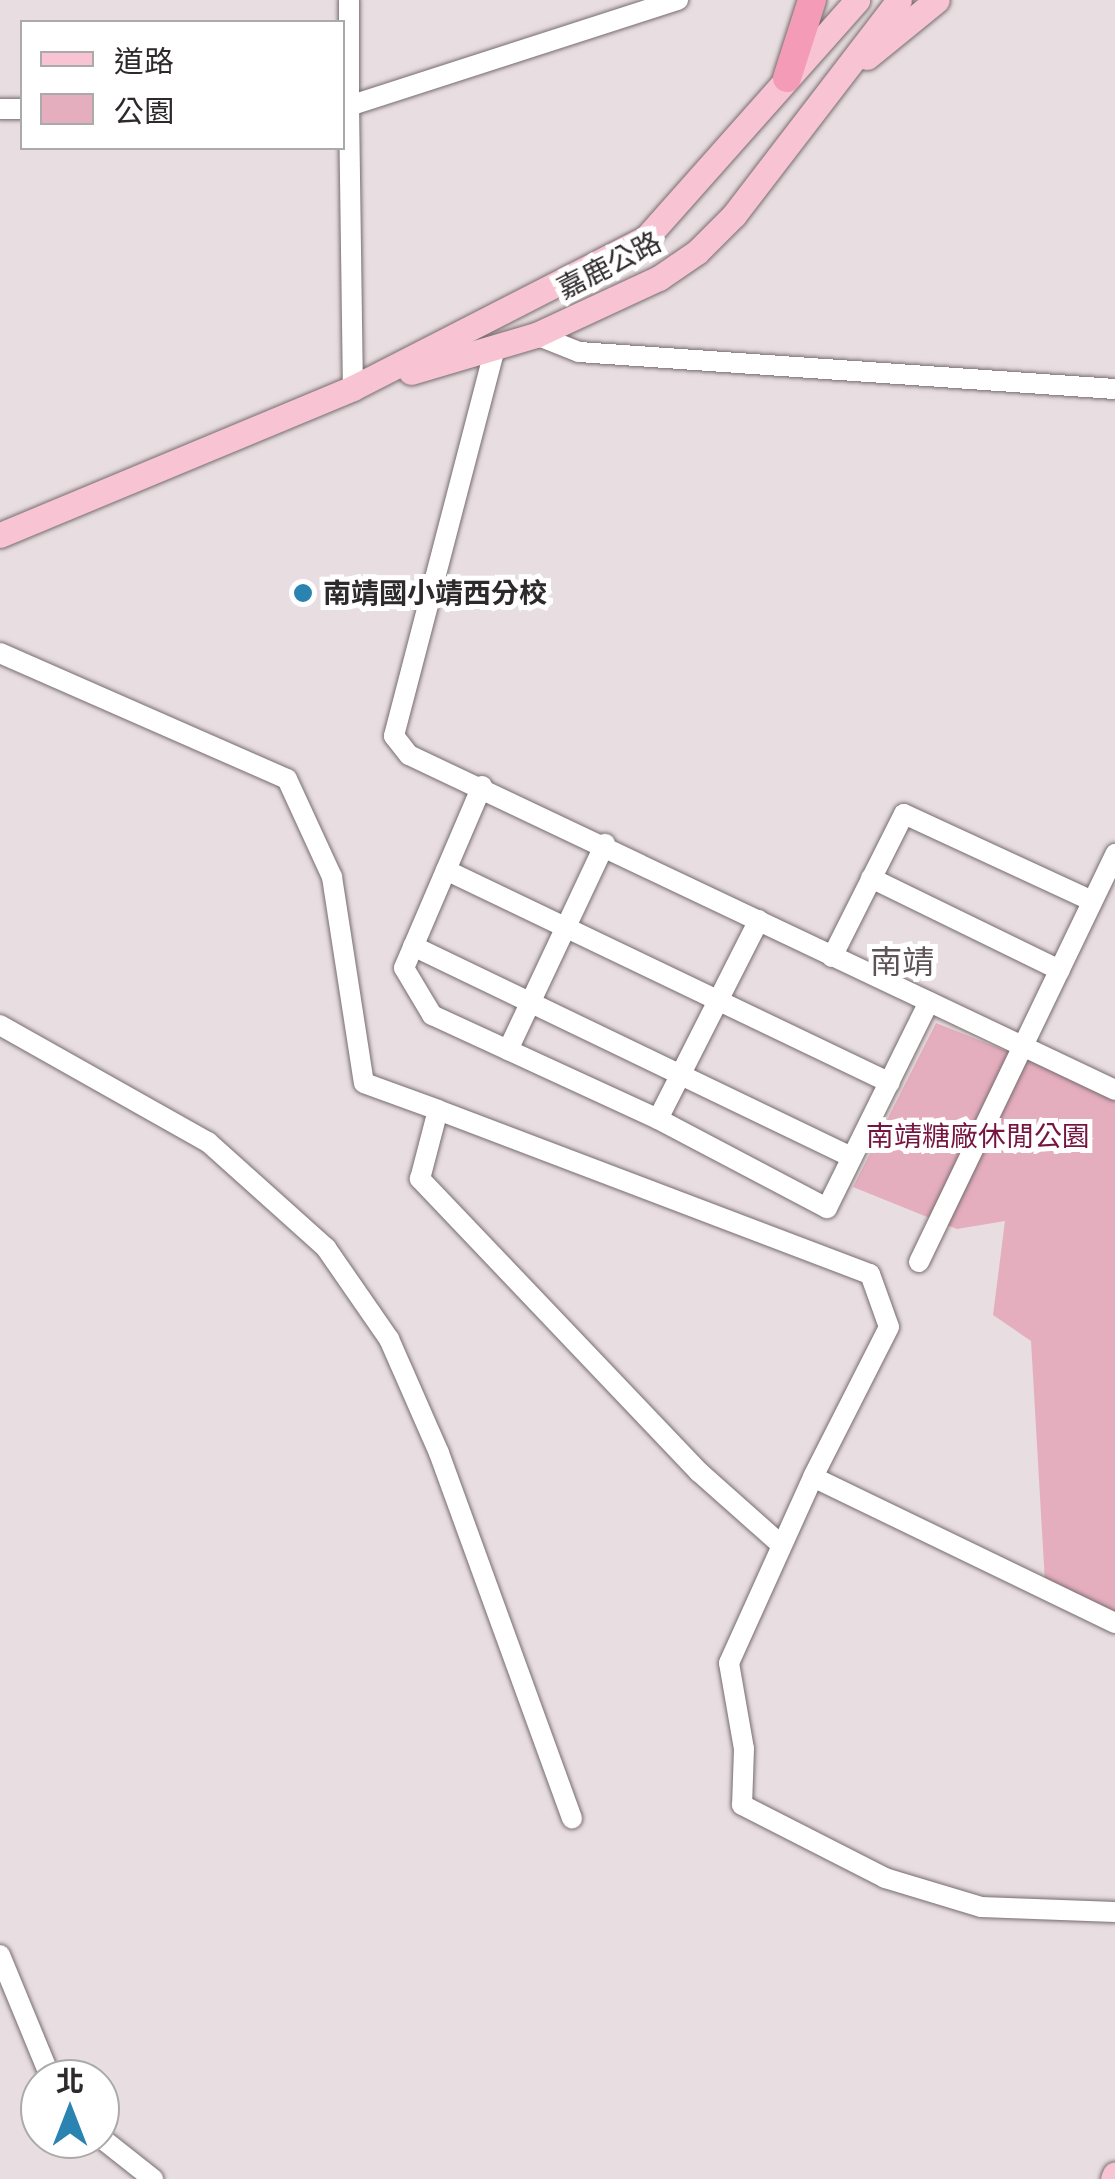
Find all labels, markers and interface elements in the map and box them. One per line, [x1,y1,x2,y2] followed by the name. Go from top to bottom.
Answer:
[20,20,345,150] legend
[114,44,174,78] text: 道路
[114,94,174,128] text: 公園
[551,225,667,305] street label: 嘉鹿公路
[323,576,547,610] place label: 南靖國小靖西分校
[292,582,314,604] marker: 南靖國小靖西分校
[870,943,934,981] district label: 南靖
[866,1119,1090,1153] park label: 南靖糖廠休閒公園
[20,2059,120,2159] north arrow
[56,2065,84,2097] text: 北

